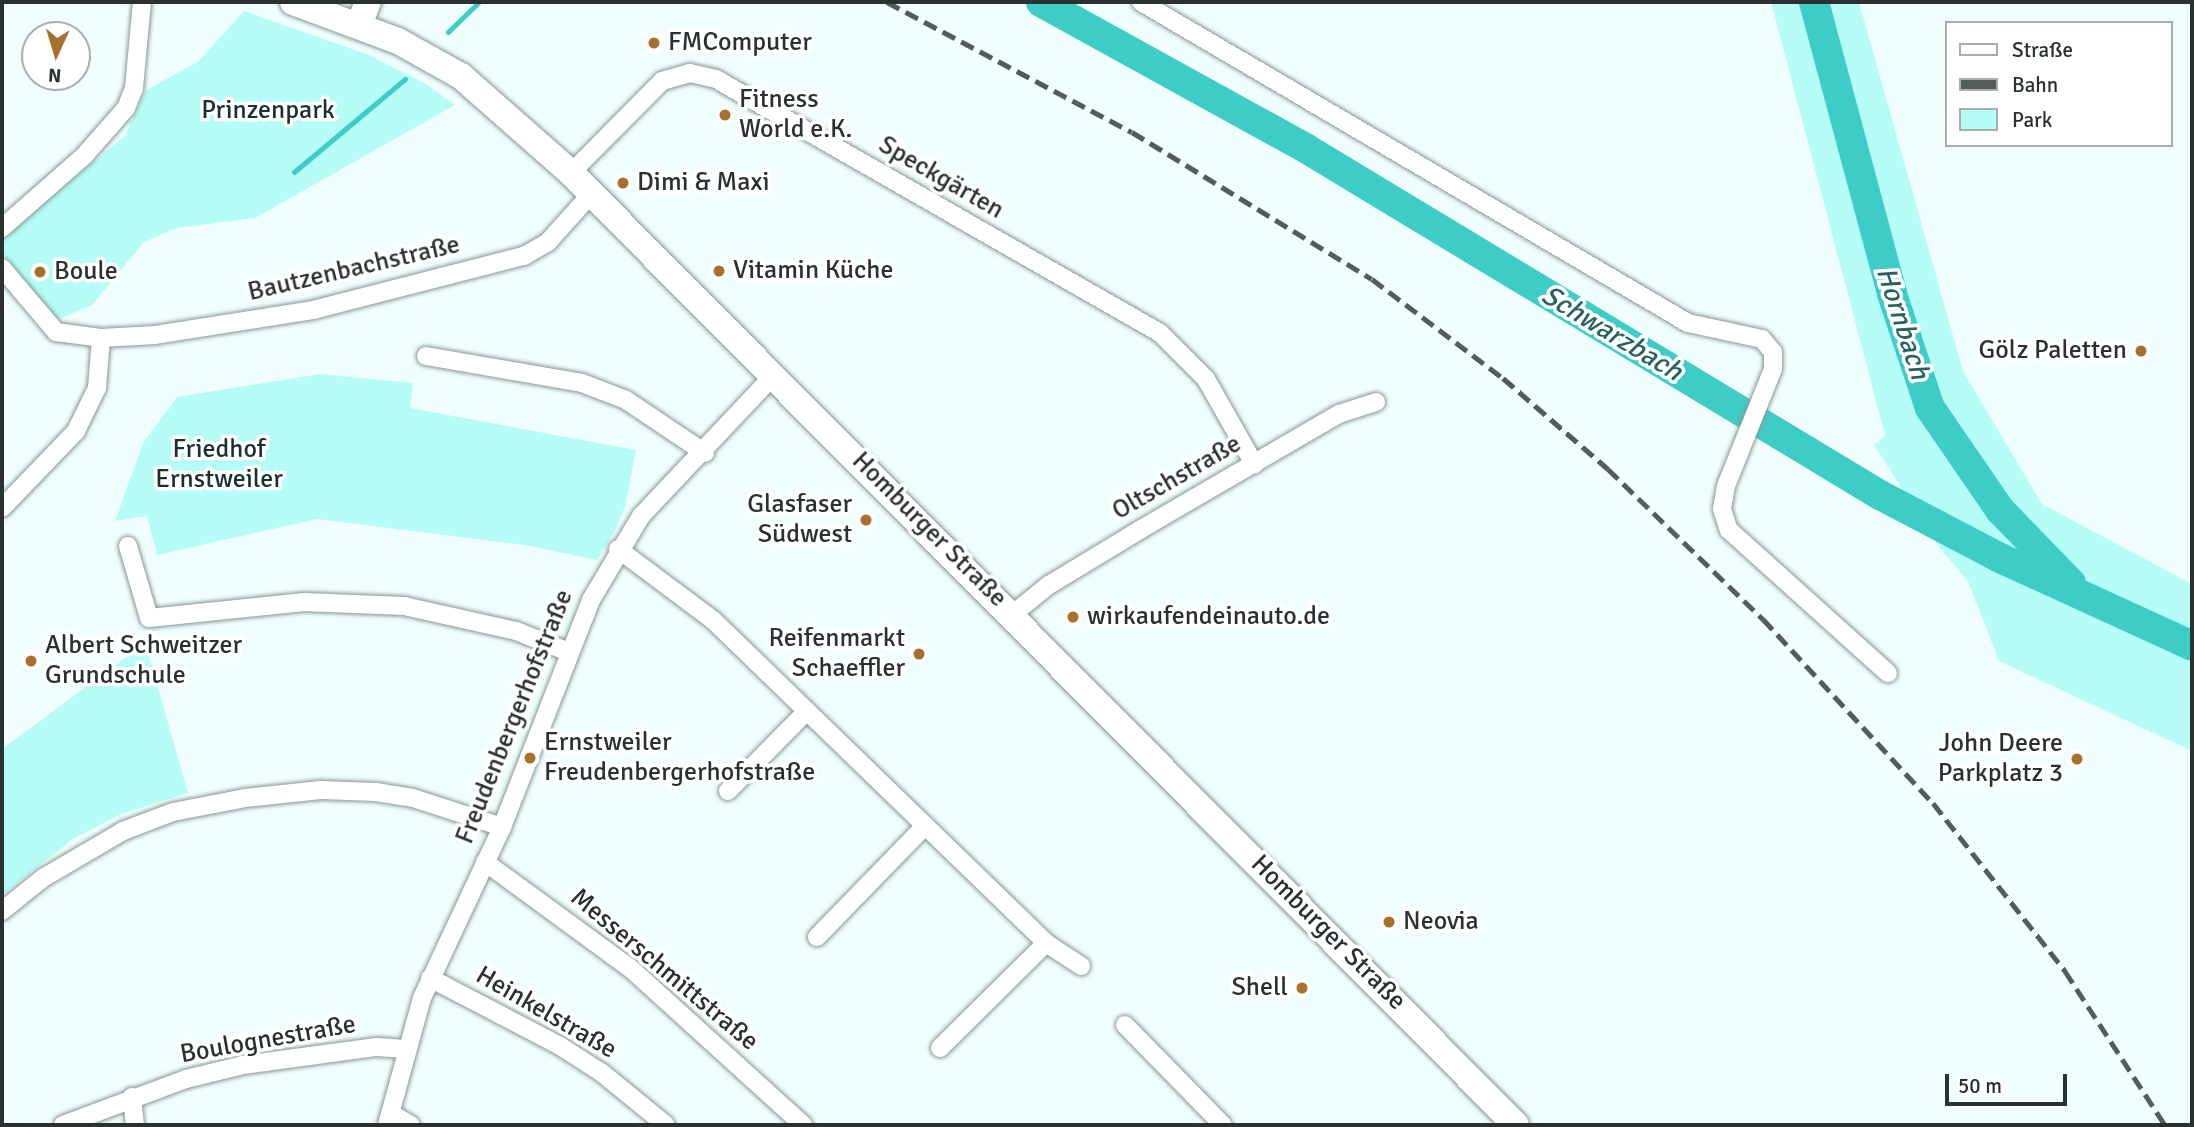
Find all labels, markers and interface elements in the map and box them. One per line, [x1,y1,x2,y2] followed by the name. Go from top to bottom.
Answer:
[21,21,91,91] north arrow
[1946,21,2173,147] legend
[668,27,812,59] place label: FMComputer
[646,35,662,51] marker: FMComputer
[2012,37,2073,63] text: Straße
[47,63,62,87] text: N
[2012,72,2058,98] text: Bahn
[739,84,852,146] place label: Fitness World e.K.
[201,95,335,127] park label: Prinzenpark
[717,107,733,123] marker: Fitness World e.K.
[2012,107,2052,133] text: Park
[873,130,1009,226] street label: Speckgärten
[637,167,770,199] place label: Dimi & Maxi
[615,175,631,191] marker: Dimi & Maxi
[245,229,463,309] street label: Bautzenbachstraße
[733,255,893,287] place label: Vitamin Küche
[54,256,118,288] place label: Boule
[1869,262,1937,384] water label: Hornbach
[711,263,727,279] marker: Vitamin Küche
[32,264,48,280] marker: Boule
[1536,278,1688,388] water label: Schwarzbach
[1978,335,2127,367] place label: Gölz Paletten
[2133,343,2149,359] marker: Gölz Paletten
[1107,429,1247,527] street label: Oltschstraße
[155,434,283,496] park label: Friedhof Ernstweiler
[845,446,1013,614] street label: Homburger Straße
[747,489,852,550] place label: Glasfaser Südwest
[858,512,874,528] marker: Glasfaser Südwest
[450,585,580,849] street label: Freudenbergerhofstraße
[1087,601,1330,633] place label: wirkaufendeinauto.de
[1065,609,1081,625] marker: wirkaufendeinauto.de
[769,623,905,684] place label: Reifenmarkt Schaeffler
[45,630,242,692] place label: Albert Schweitzer Grundschule
[911,646,927,662] marker: Reifenmarkt Schaeffler
[23,653,39,669] marker: Albert Schweitzer Grundschule
[544,727,815,788] place label: Ernstweiler Freudenbergerhofstraße
[1938,728,2063,790] place label: John Deere Parkplatz 3
[522,750,538,766] marker: Ernstweiler Freudenbergerhofstraße
[2069,751,2085,767] marker: John Deere Parkplatz 3
[1244,849,1412,1017] street label: Homburger Straße
[564,882,764,1058] street label: Messerschmittstraße
[1403,906,1479,938] place label: Neovia
[1381,914,1397,930] marker: Neovia
[470,960,622,1066] street label: Heinkelstraße
[1231,972,1288,1004] place label: Shell
[1294,980,1310,996] marker: Shell
[178,1009,358,1071] street label: Boulognestraße
[1949,1060,2072,1104] scale bar
[1958,1073,2002,1099] text: 50 m

